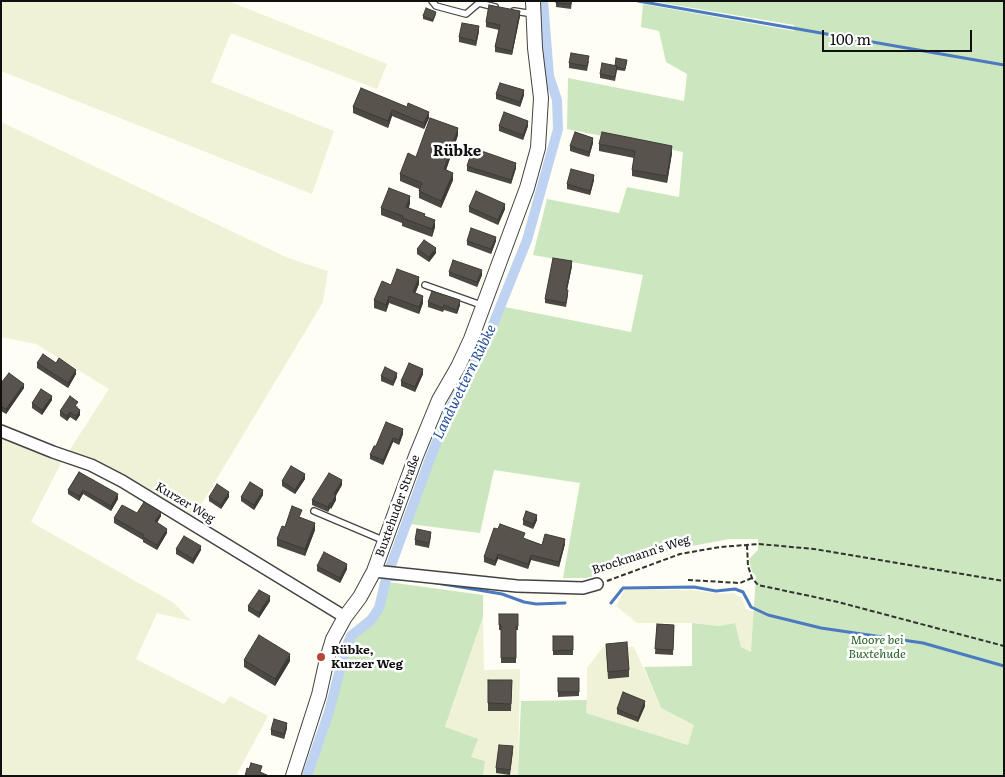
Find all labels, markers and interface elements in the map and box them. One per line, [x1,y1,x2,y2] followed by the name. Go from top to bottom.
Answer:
[825,20,975,52] scale bar
[830,27,871,50] text: 100 m
[433,143,481,161] district label: Rübke
[430,322,500,442] water label: Landwettern Rübke
[373,453,423,559] street label: Buxtehuder Straße
[153,480,217,526] street label: Kurzer Weg
[590,532,692,578] street label: Brockmann's Weg
[848,633,906,661] park label: Moore bei Buxtehude
[331,643,403,671] place label: Rübke, Kurzer Weg
[315,651,327,663] marker: Rübke, Kurzer Weg

